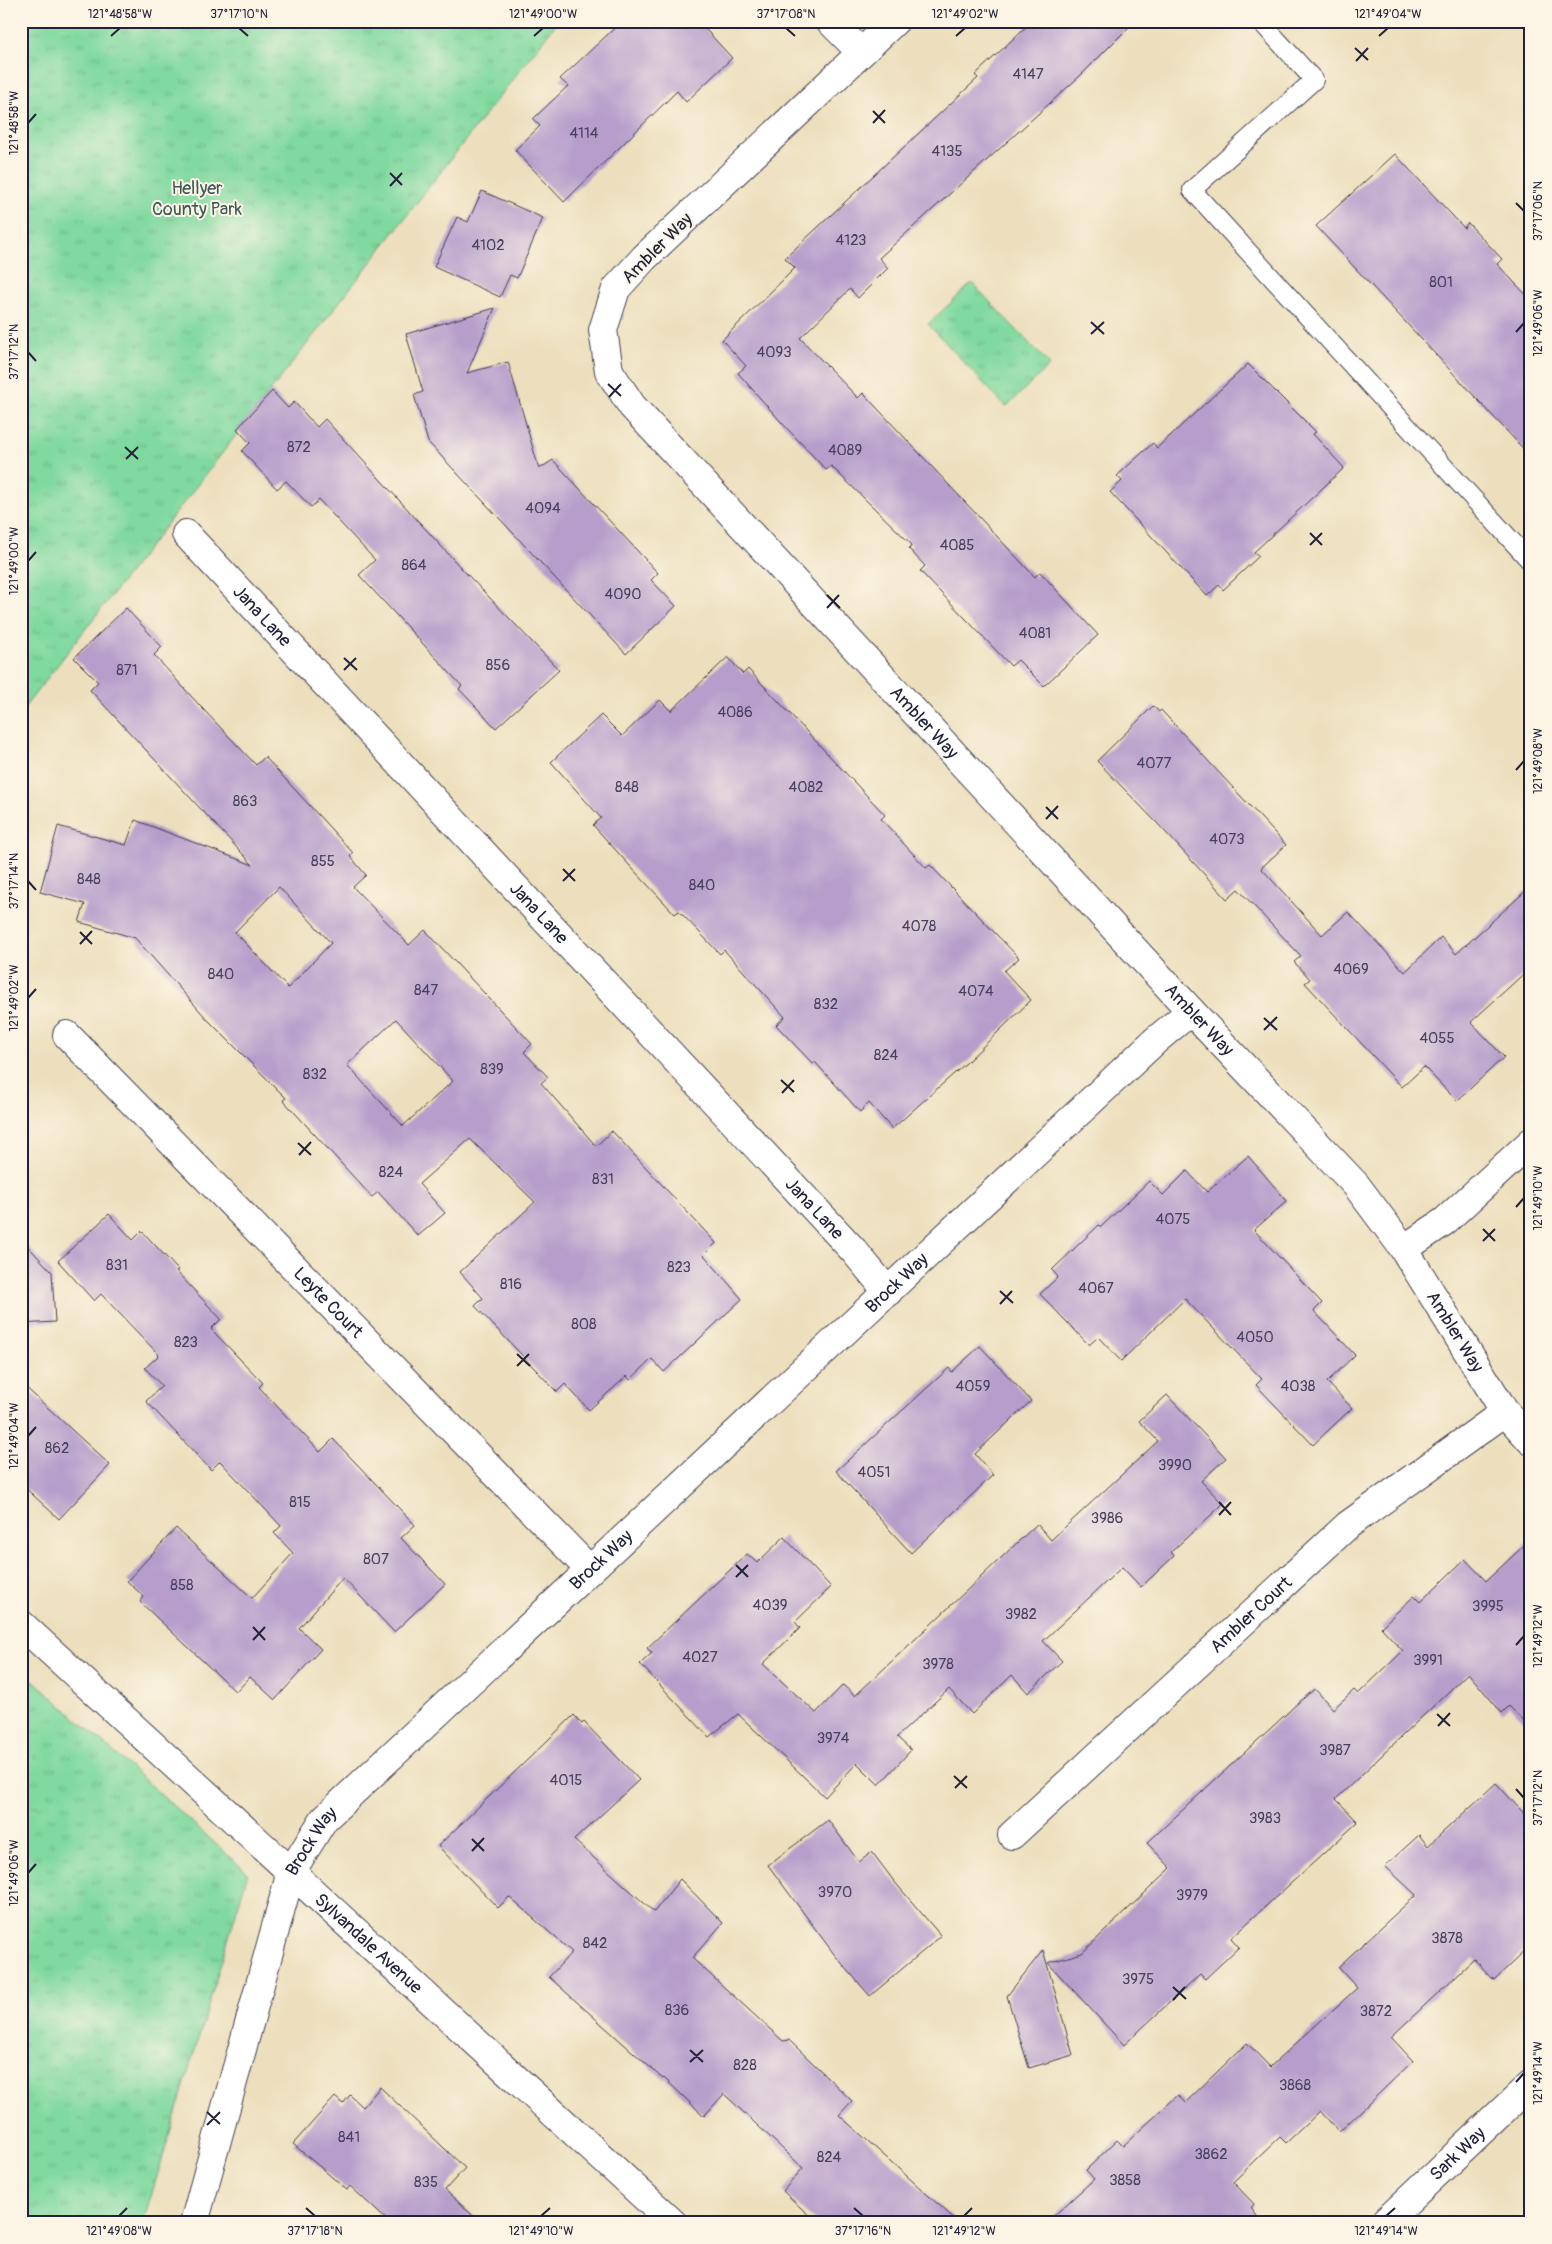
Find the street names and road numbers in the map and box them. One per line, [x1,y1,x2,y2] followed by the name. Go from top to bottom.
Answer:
[617,208,698,289] street label: Ambler Way
[228,581,296,652] street label: Jana Lane
[885,681,963,764] street label: Ambler Way
[504,878,573,949] street label: Jana Lane
[1159,979,1239,1061] street label: Ambler Way
[780,1173,849,1245] street label: Jana Lane
[861,1248,933,1318] street label: Brock Way
[288,1262,368,1344] street label: Leyte Court
[1421,1287,1489,1377] street label: Ambler Way
[565,1525,638,1595] street label: Brock Way
[1205,1571,1297,1658] street label: Ambler Court
[281,1802,342,1880] street label: Brock Way
[310,1888,427,1999] street label: Sylvandale Avenue
[1425,2122,1491,2186] street label: Sark Way

